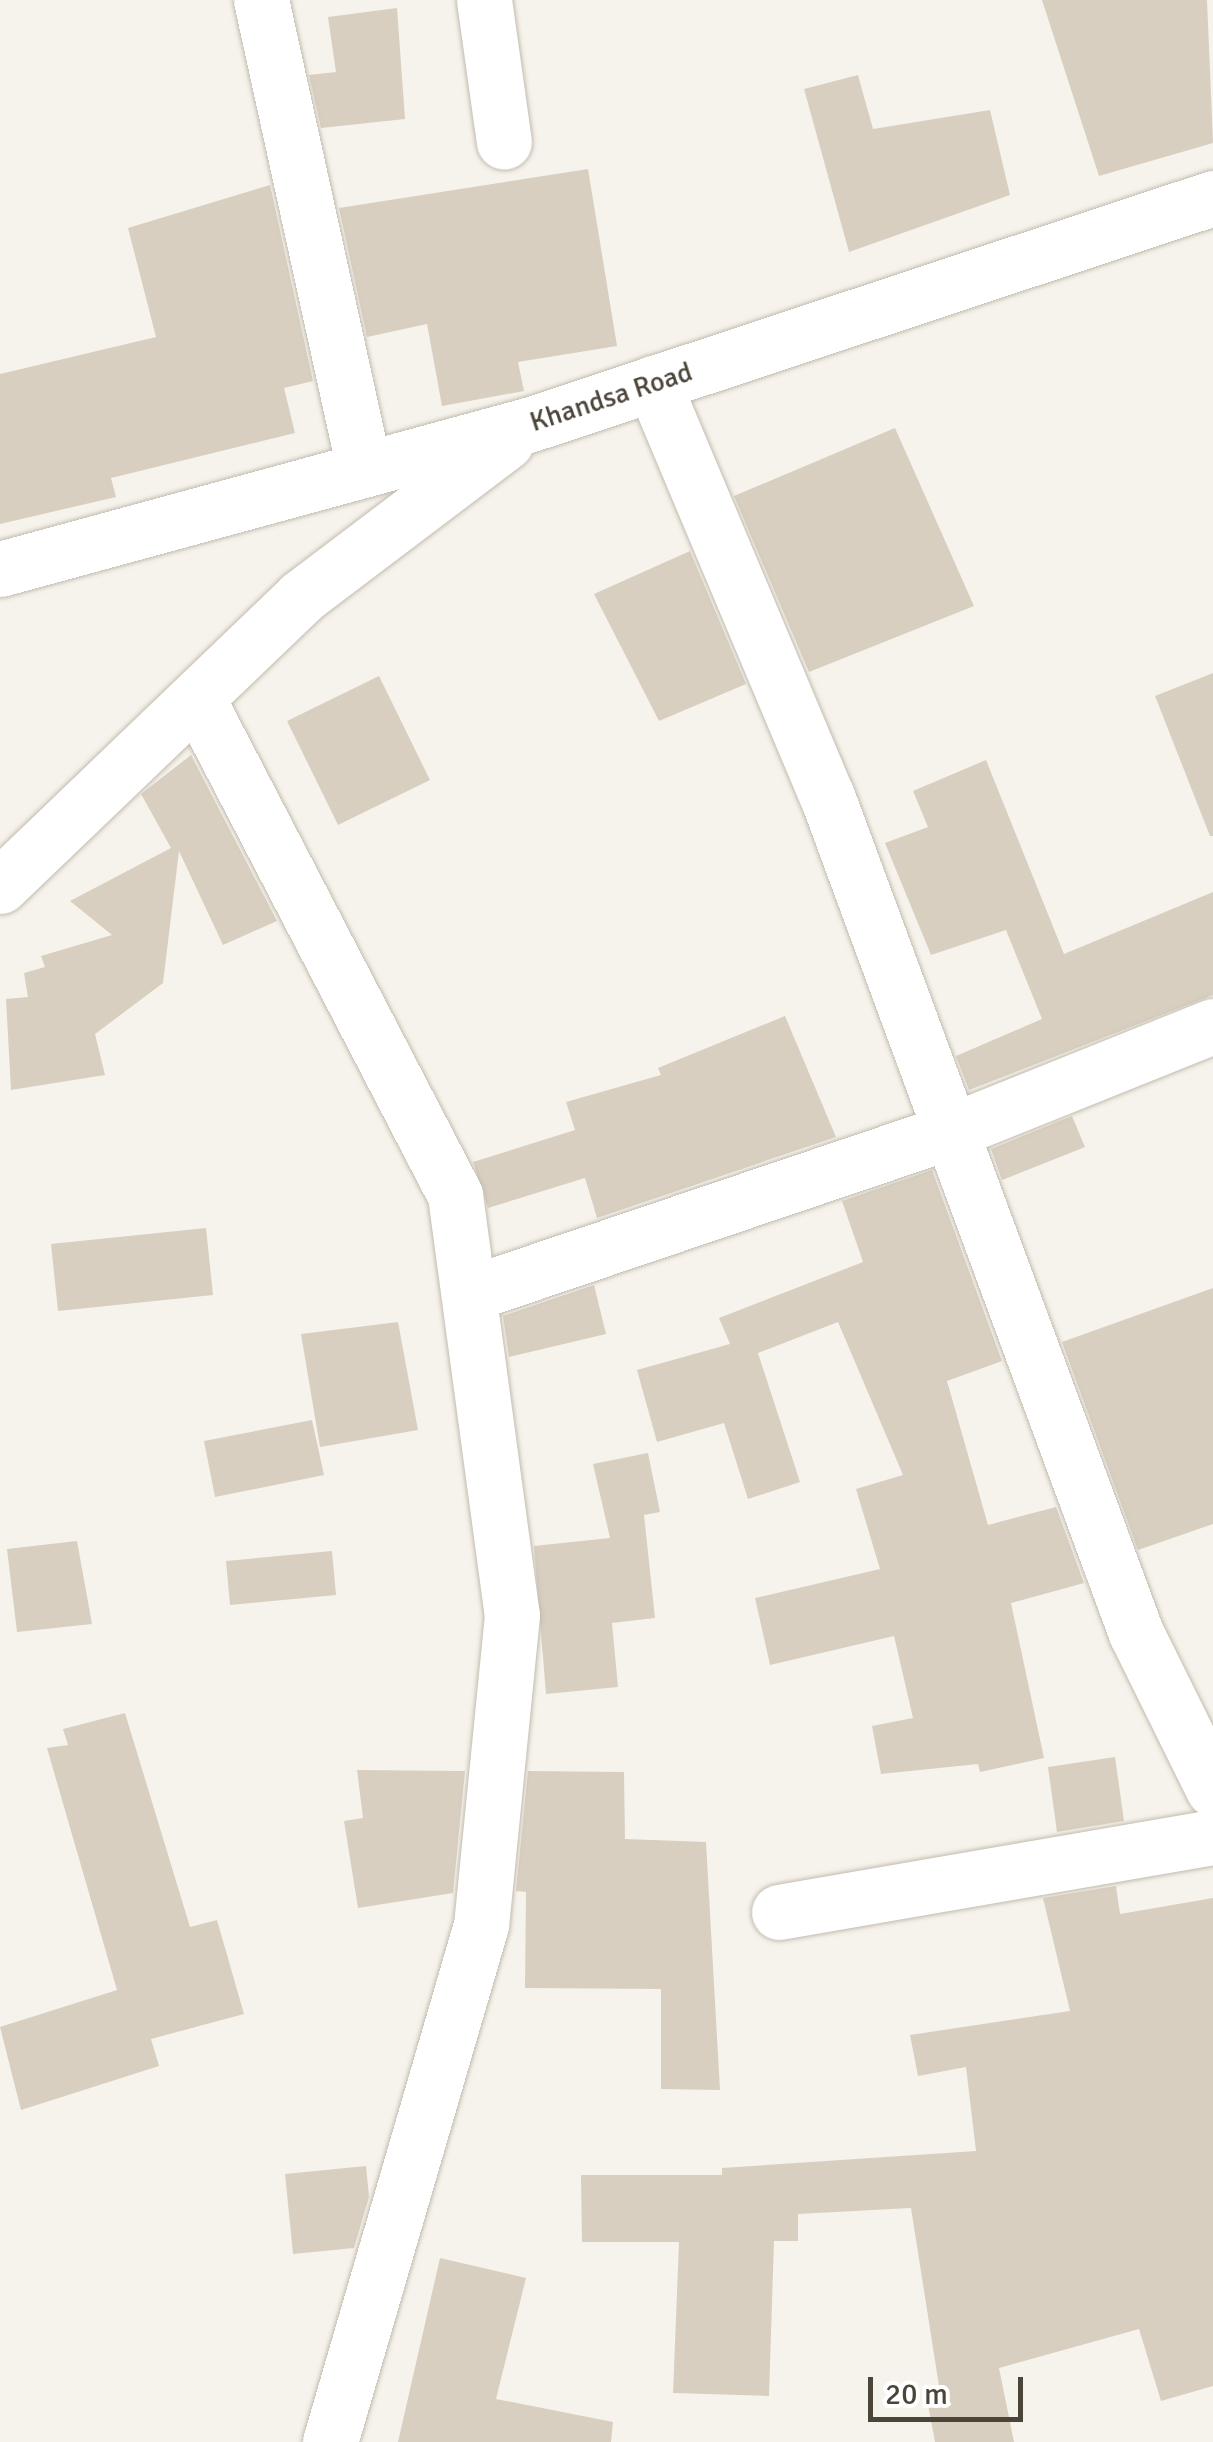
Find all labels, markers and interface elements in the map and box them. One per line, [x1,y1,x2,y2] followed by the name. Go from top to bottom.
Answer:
[526,355,696,439] street label: Khandsa Road
[873,2357,1028,2419] scale bar
[885,2376,948,2413] text: 20 m

